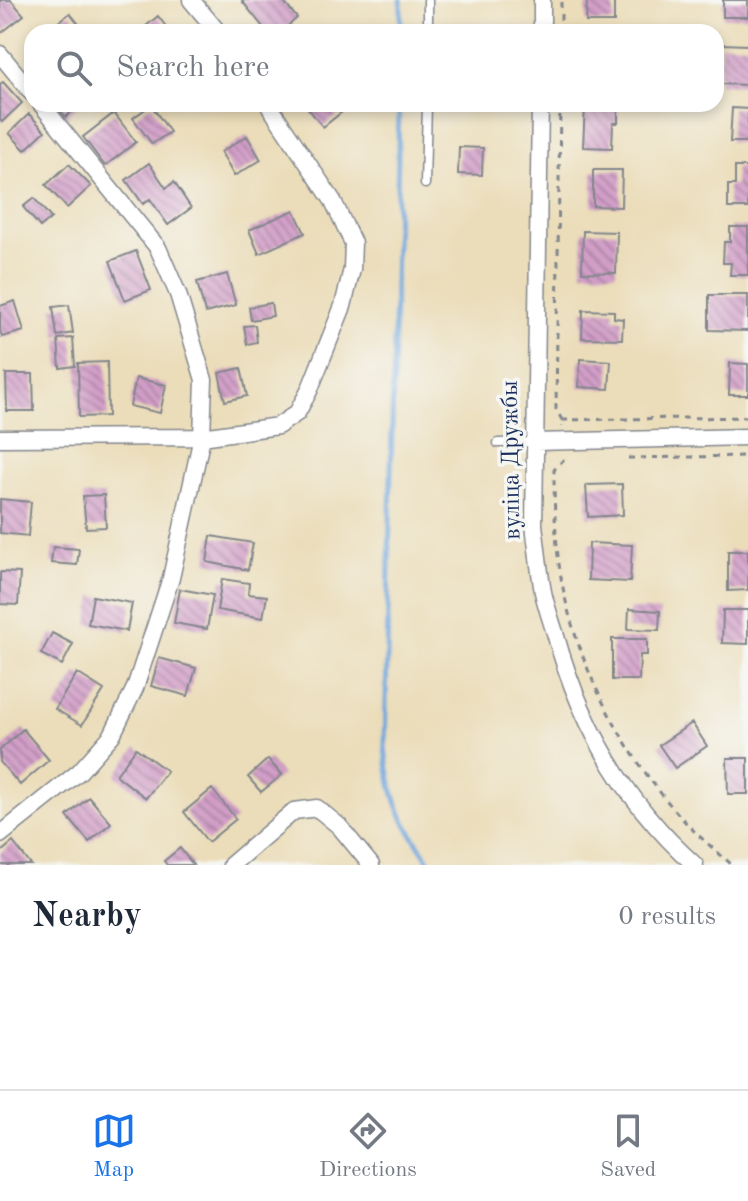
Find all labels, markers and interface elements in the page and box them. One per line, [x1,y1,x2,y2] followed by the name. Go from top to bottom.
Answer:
[24,24,724,112] search box
[52,46,96,90] icon: search
[116,53,270,83] text: Search here
[499,380,525,540] street label: вуліца Дружбы
[32,900,142,934] text: Nearby
[618,904,716,930] text: 0 results
[92,1109,136,1184] tab: Map
[319,1109,417,1184] tab: Directions
[600,1109,656,1184] tab: Saved

